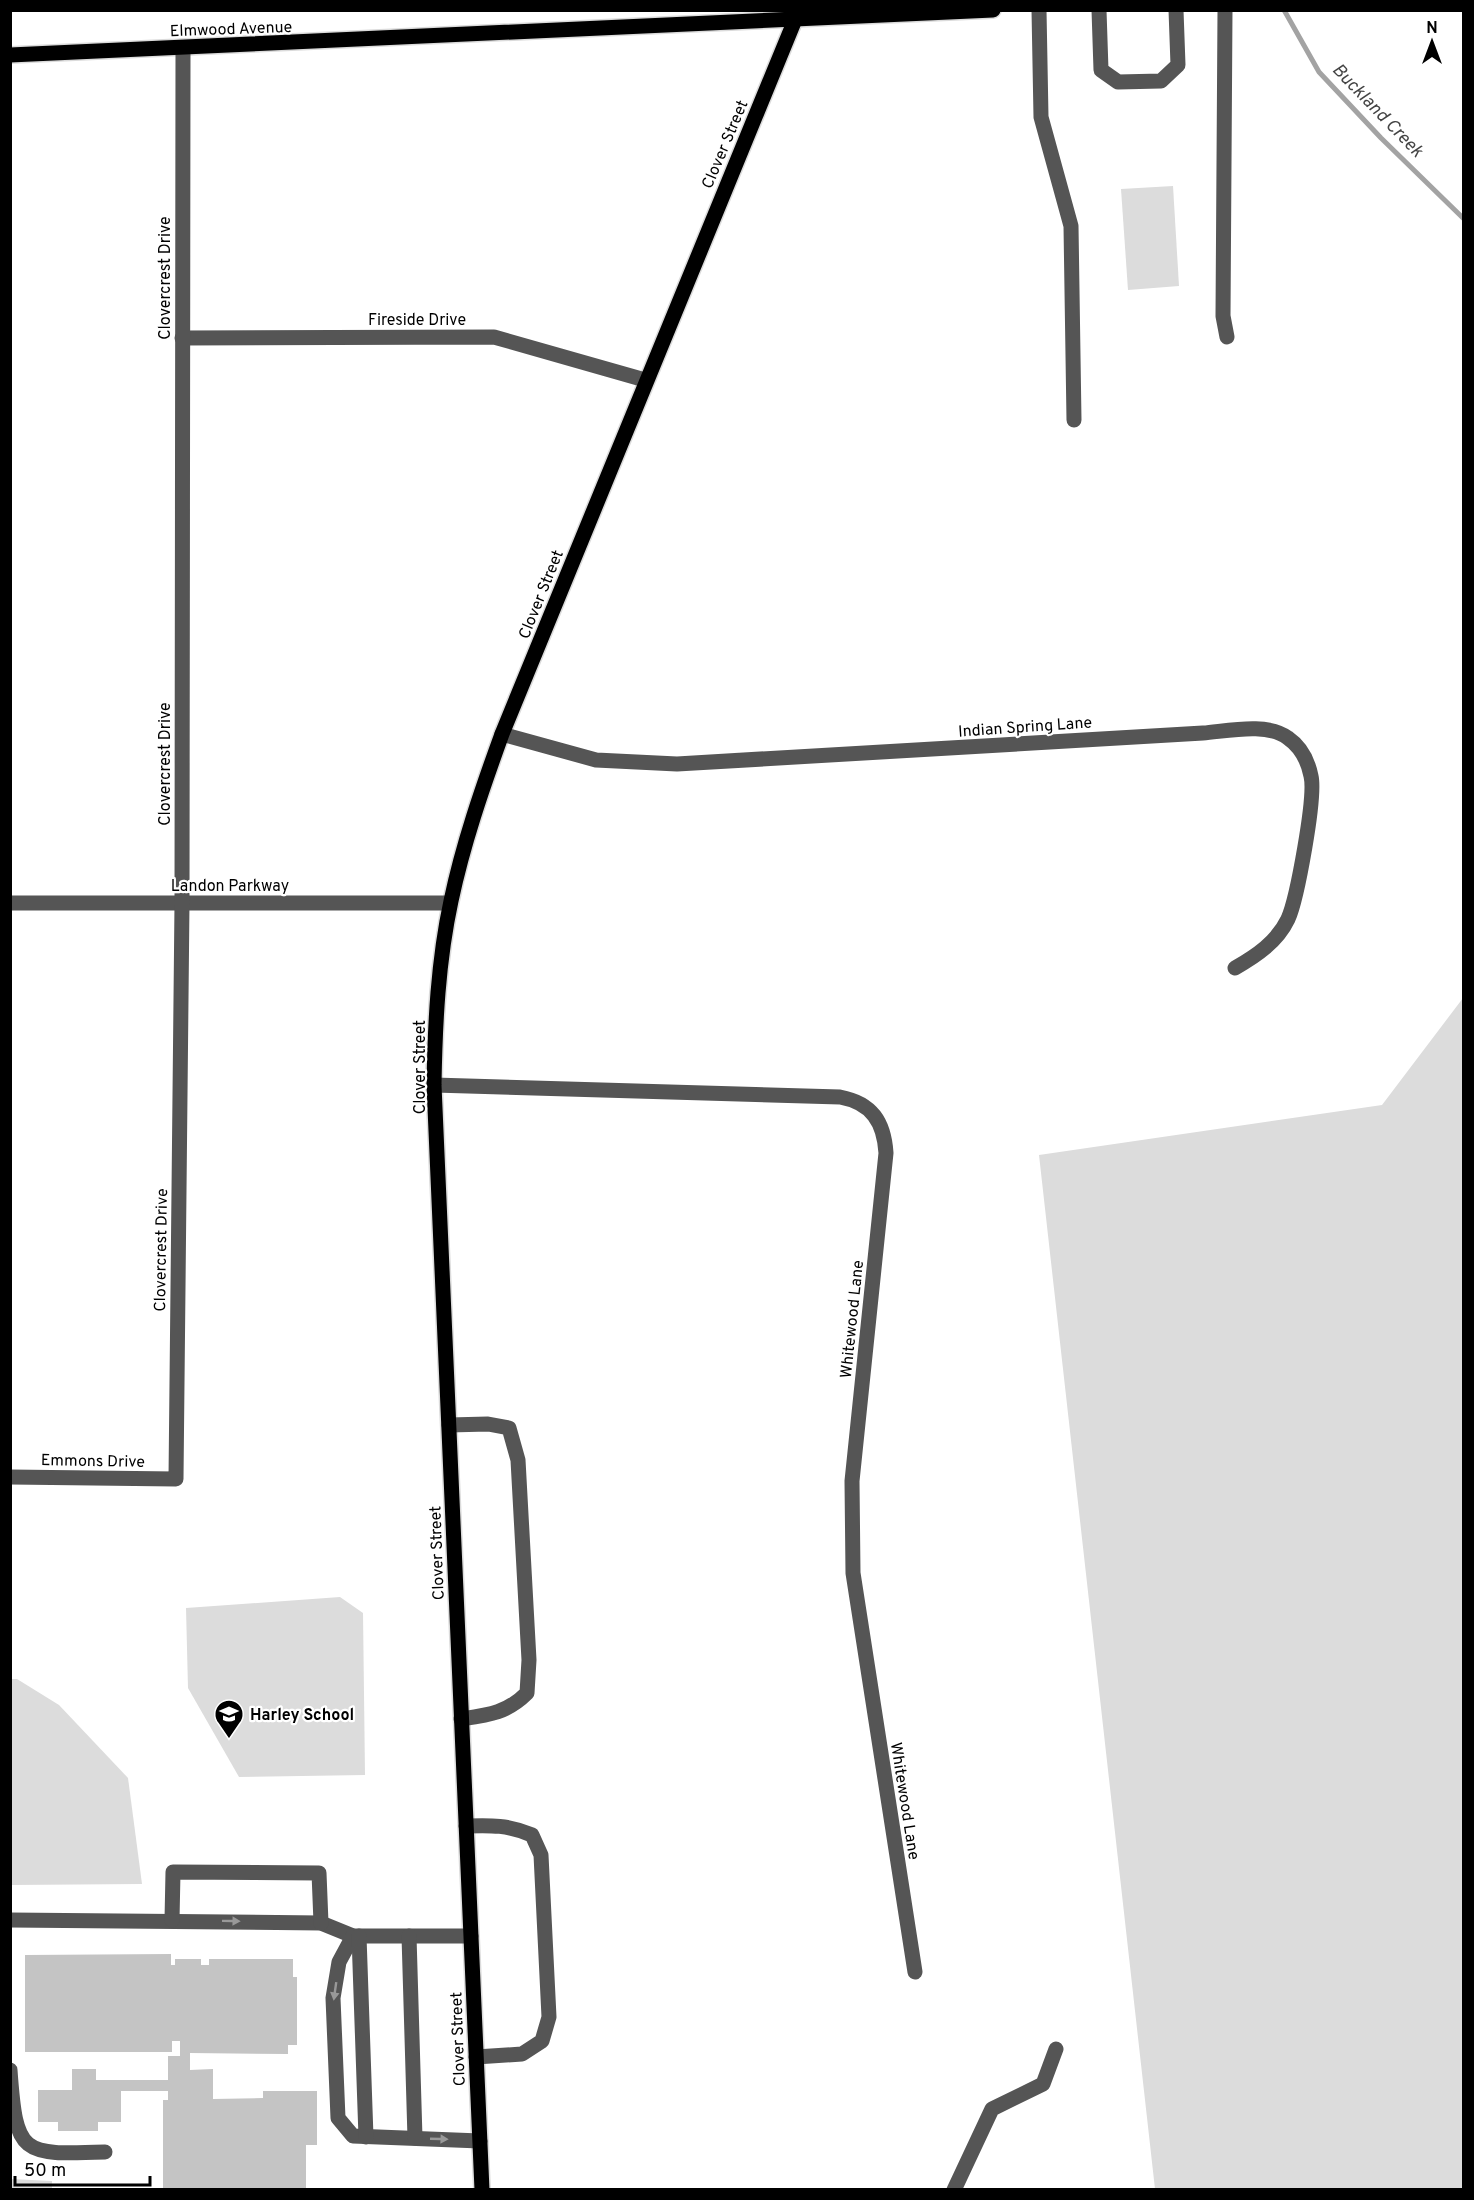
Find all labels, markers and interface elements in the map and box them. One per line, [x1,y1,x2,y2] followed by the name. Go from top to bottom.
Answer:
[1402,12,1462,72] north arrow
[170,18,293,42] street label: Elmwood Avenue
[1426,19,1438,39] text: N
[1326,59,1428,164] water label: Buckland Creek
[698,97,753,192] street label: Clover Street
[156,216,176,340] street label: Clovercrest Drive
[368,311,466,331] street label: Fireside Drive
[515,547,569,642] street label: Clover Street
[156,702,176,826] street label: Clovercrest Drive
[957,713,1093,743] street label: Indian Spring Lane
[171,877,289,897] street label: Landon Parkway
[411,1020,431,1114] street label: Clover Street
[151,1188,173,1312] street label: Clovercrest Drive
[837,1259,869,1379] street label: Whitewood Lane
[41,1451,145,1473] street label: Emmons Drive
[426,1505,450,1600] street label: Clover Street
[213,1698,245,1740] school or university icon: Harley School
[250,1706,354,1726] place label: Harley School
[885,1741,923,1861] street label: Whitewood Lane
[221,1916,240,1926] one-way arrow
[330,1982,339,2001] one-way arrow
[447,1991,471,2086] street label: Clover Street
[430,2135,449,2144] one-way arrow
[15,2149,150,2187] scale bar
[24,2160,66,2183] text: 50 m

